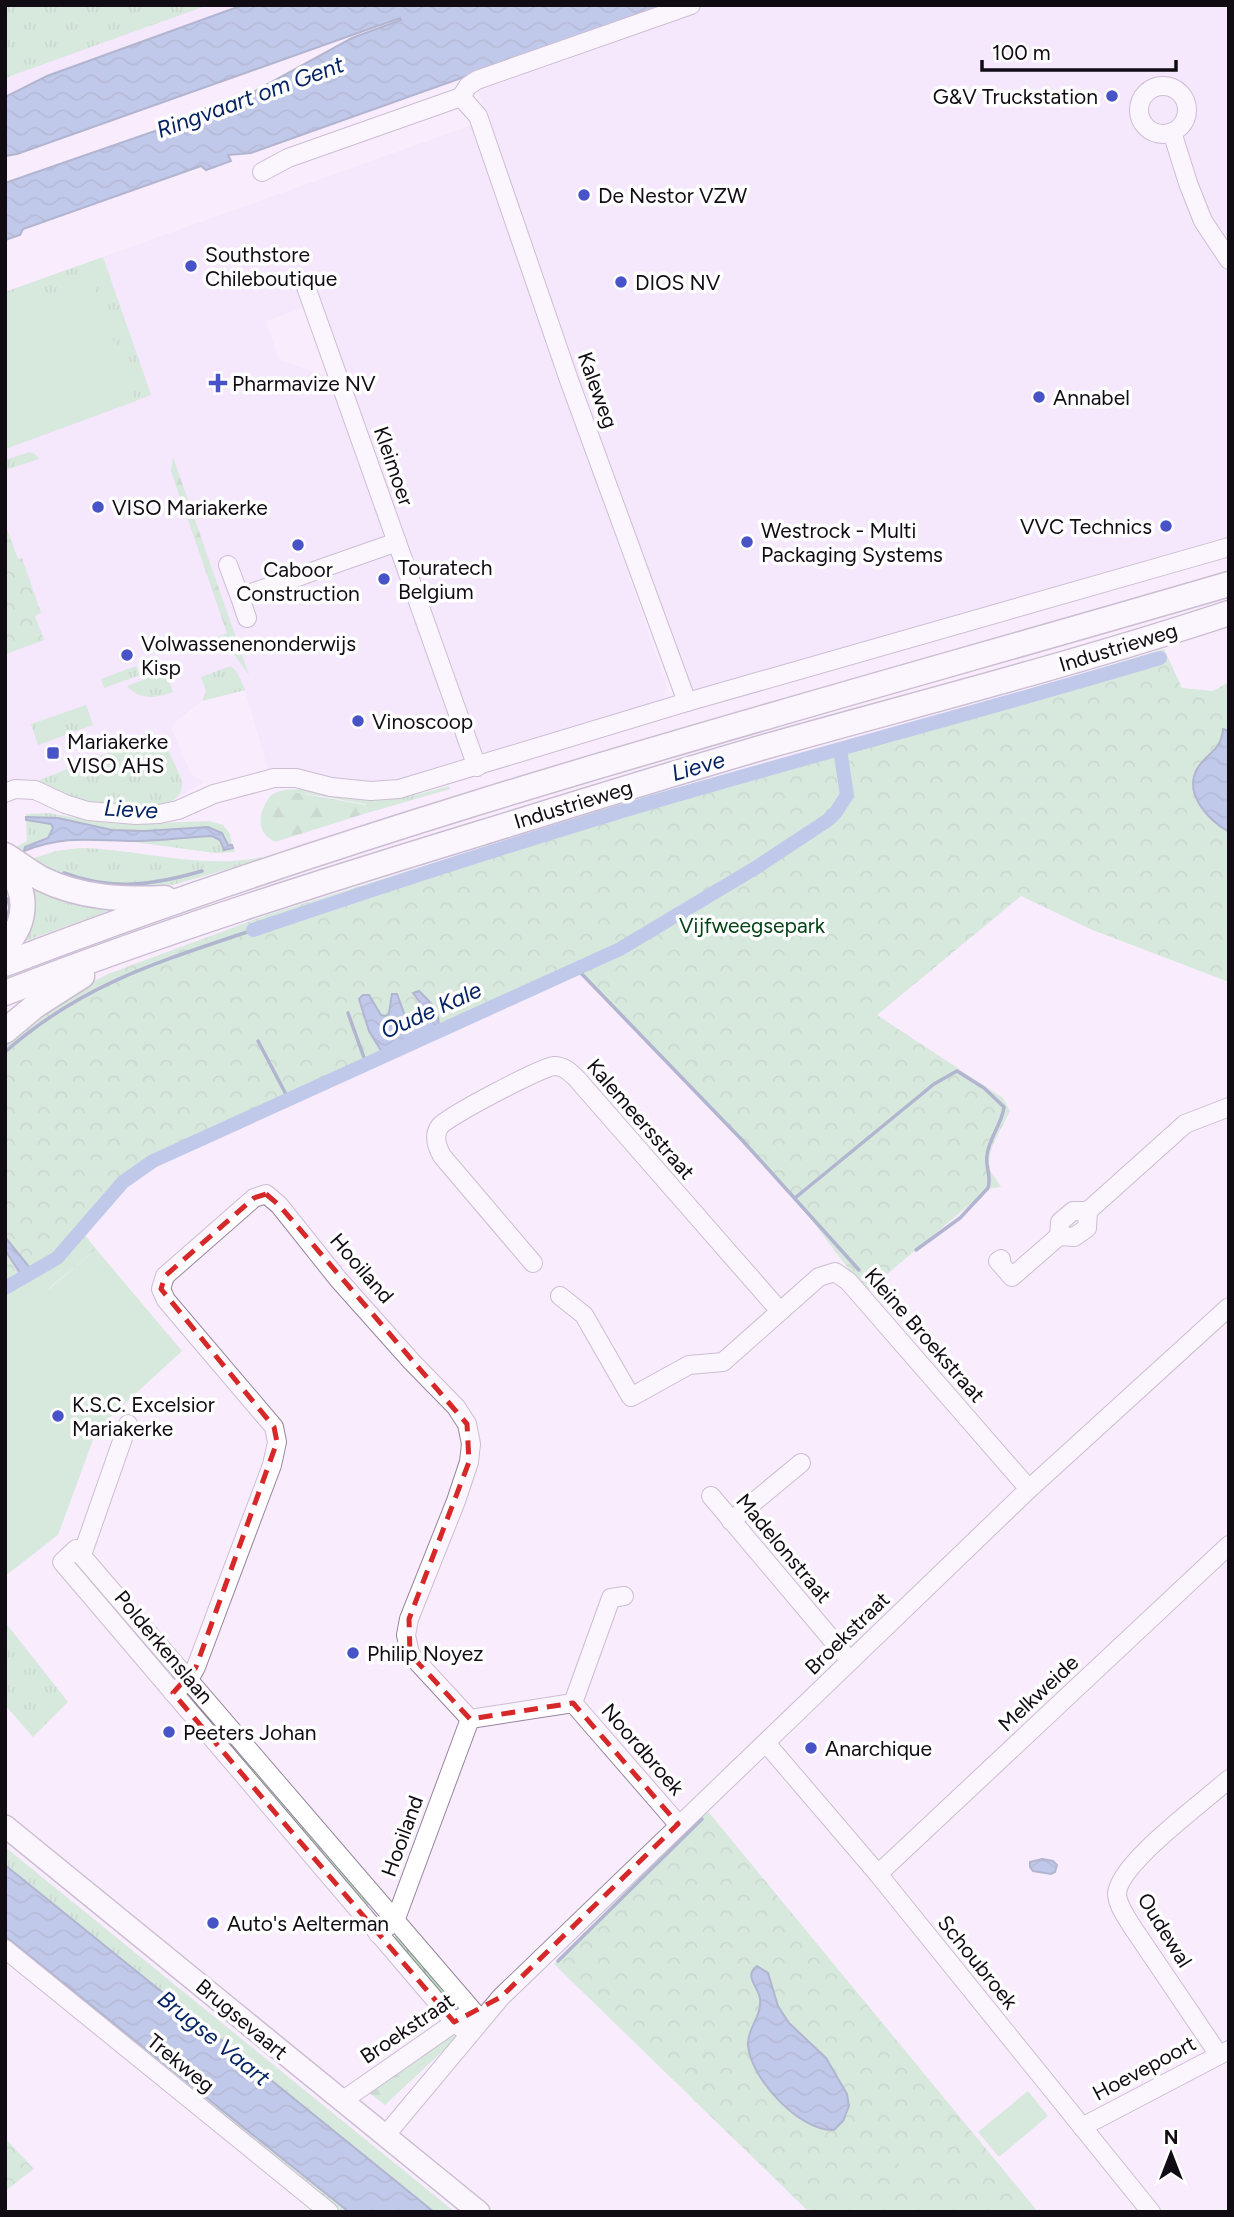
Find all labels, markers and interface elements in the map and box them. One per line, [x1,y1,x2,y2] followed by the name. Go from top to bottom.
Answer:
[982,28,1176,72] scale bar
[992,40,1051,65] text: 100 m
[152,50,348,144] water label: Ringvaart om Gent
[933,84,1098,109] place label: G&V Truckstation
[1104,88,1120,104] marker: G&V Truckstation
[598,183,747,208] place label: De Nestor VZW
[576,187,592,203] marker: De Nestor VZW
[205,242,337,291] place label: Southstore Chileboutique
[183,258,199,274] marker: Southstore Chileboutique
[635,270,721,295] place label: DIOS NV
[613,274,629,290] marker: DIOS NV
[573,349,623,431] street label: Kaleweg
[232,371,376,396] place label: Pharmavize NV
[210,375,226,391] marker: Pharmavize NV
[1053,385,1130,410] place label: Annabel
[1031,389,1047,405] marker: Annabel
[369,423,419,509] street label: Kleimoer
[112,495,268,520] place label: VISO Mariakerke
[90,499,106,515] marker: VISO Mariakerke
[1020,514,1152,539] place label: VVC Technics
[761,518,943,567] place label: Westrock - Multi Packaging Systems
[1158,518,1174,534] marker: VVC Technics
[739,534,755,550] marker: Westrock - Multi Packaging Systems
[290,537,306,553] marker: Caboor Construction
[398,555,492,604] place label: Touratech Belgium
[236,557,360,606] place label: Caboor Construction
[376,571,392,587] marker: Touratech Belgium
[1056,617,1180,677] street label: Industrieweg
[141,631,356,680] place label: Volwassenenonderwijs Kisp
[119,647,135,663] marker: Volwassenenonderwijs Kisp
[372,709,473,734] place label: Vinoscoop
[350,713,366,729] marker: Vinoscoop
[67,729,168,778] place label: Mariakerke VISO AHS
[45,745,61,761] marker: Mariakerke VISO AHS
[668,745,728,787] water label: Lieve
[511,774,635,834] street label: Industrieweg
[103,794,159,824] water label: Lieve
[679,913,826,938] park label: Vijfweegsepark
[376,975,486,1045] water label: Oude Kale
[582,1054,700,1184] street label: Kalemeersstraat
[325,1228,399,1308] street label: Hooiland
[860,1263,990,1407] street label: Kleine Broekstraat
[72,1392,215,1441] place label: K.S.C. Excelsior Mariakerke
[50,1408,66,1424] marker: K.S.C. Excelsior Mariakerke
[731,1488,837,1608] street label: Madelonstraat
[109,1585,219,1709] street label: Polderkenslaan
[799,1586,895,1679] street label: Broekstraat
[367,1641,484,1666] place label: Philip Noyez
[345,1645,361,1661] marker: Philip Noyez
[993,1650,1083,1736] street label: Melkweide
[596,1698,690,1801] street label: Noordbroek
[183,1720,316,1745] place label: Peeters Johan
[161,1724,177,1740] marker: Peeters Johan
[825,1736,932,1761] place label: Anarchique
[803,1740,819,1756] marker: Anarchique
[376,1792,428,1880] street label: Hooiland
[1132,1888,1198,1972] street label: Oudewal
[933,1910,1024,2014] street label: Schoubroek
[227,1911,389,1936] place label: Auto's Aelterman
[205,1915,221,1931] marker: Auto's Aelterman
[191,1973,293,2065] street label: Brugsevaart
[152,1984,276,2092] water label: Brugse Vaart
[355,1987,459,2069] street label: Broekstraat
[142,2028,220,2098] street label: Trekweg
[1088,2030,1200,2106] street label: Hoevepoort
[1136,2119,1206,2189] north arrow
[1164,2126,1178,2149] text: N

